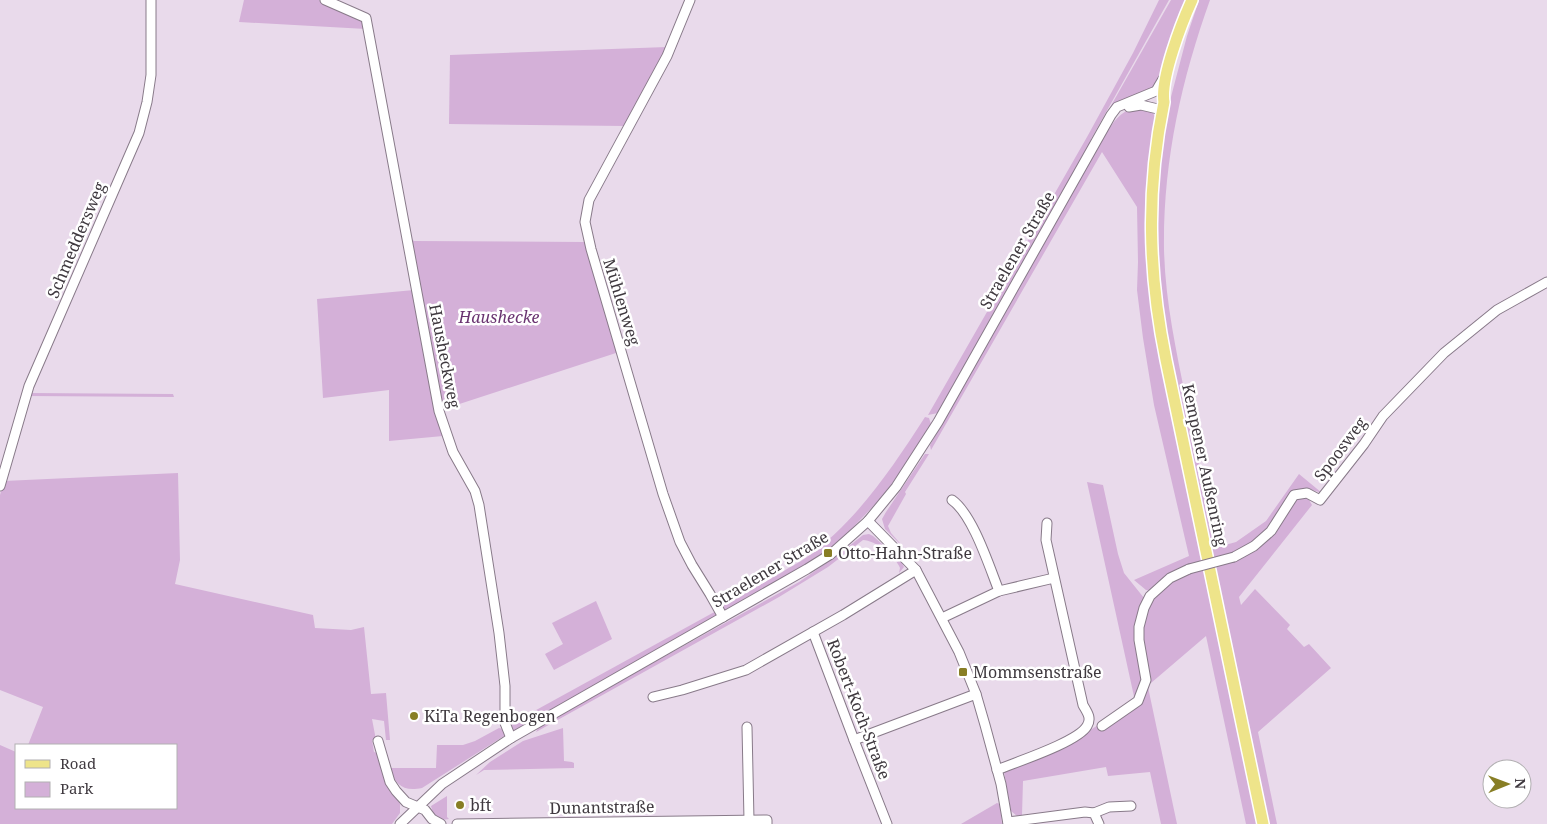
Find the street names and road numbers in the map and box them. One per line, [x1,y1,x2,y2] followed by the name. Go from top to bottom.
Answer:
[42,178,111,302] street label: Schmeddersweg
[974,187,1060,313] street label: Straelener Straße
[598,256,646,349] street label: Mühlenweg
[424,302,466,411] street label: Hausheckweg
[1177,382,1233,549] street label: Kempener Außenring
[1309,412,1372,486] street label: Spoosweg
[707,525,833,613] street label: Straelener Straße
[822,636,896,782] street label: Robert-Koch-Straße
[549,795,655,819] street label: Dunantstraße

